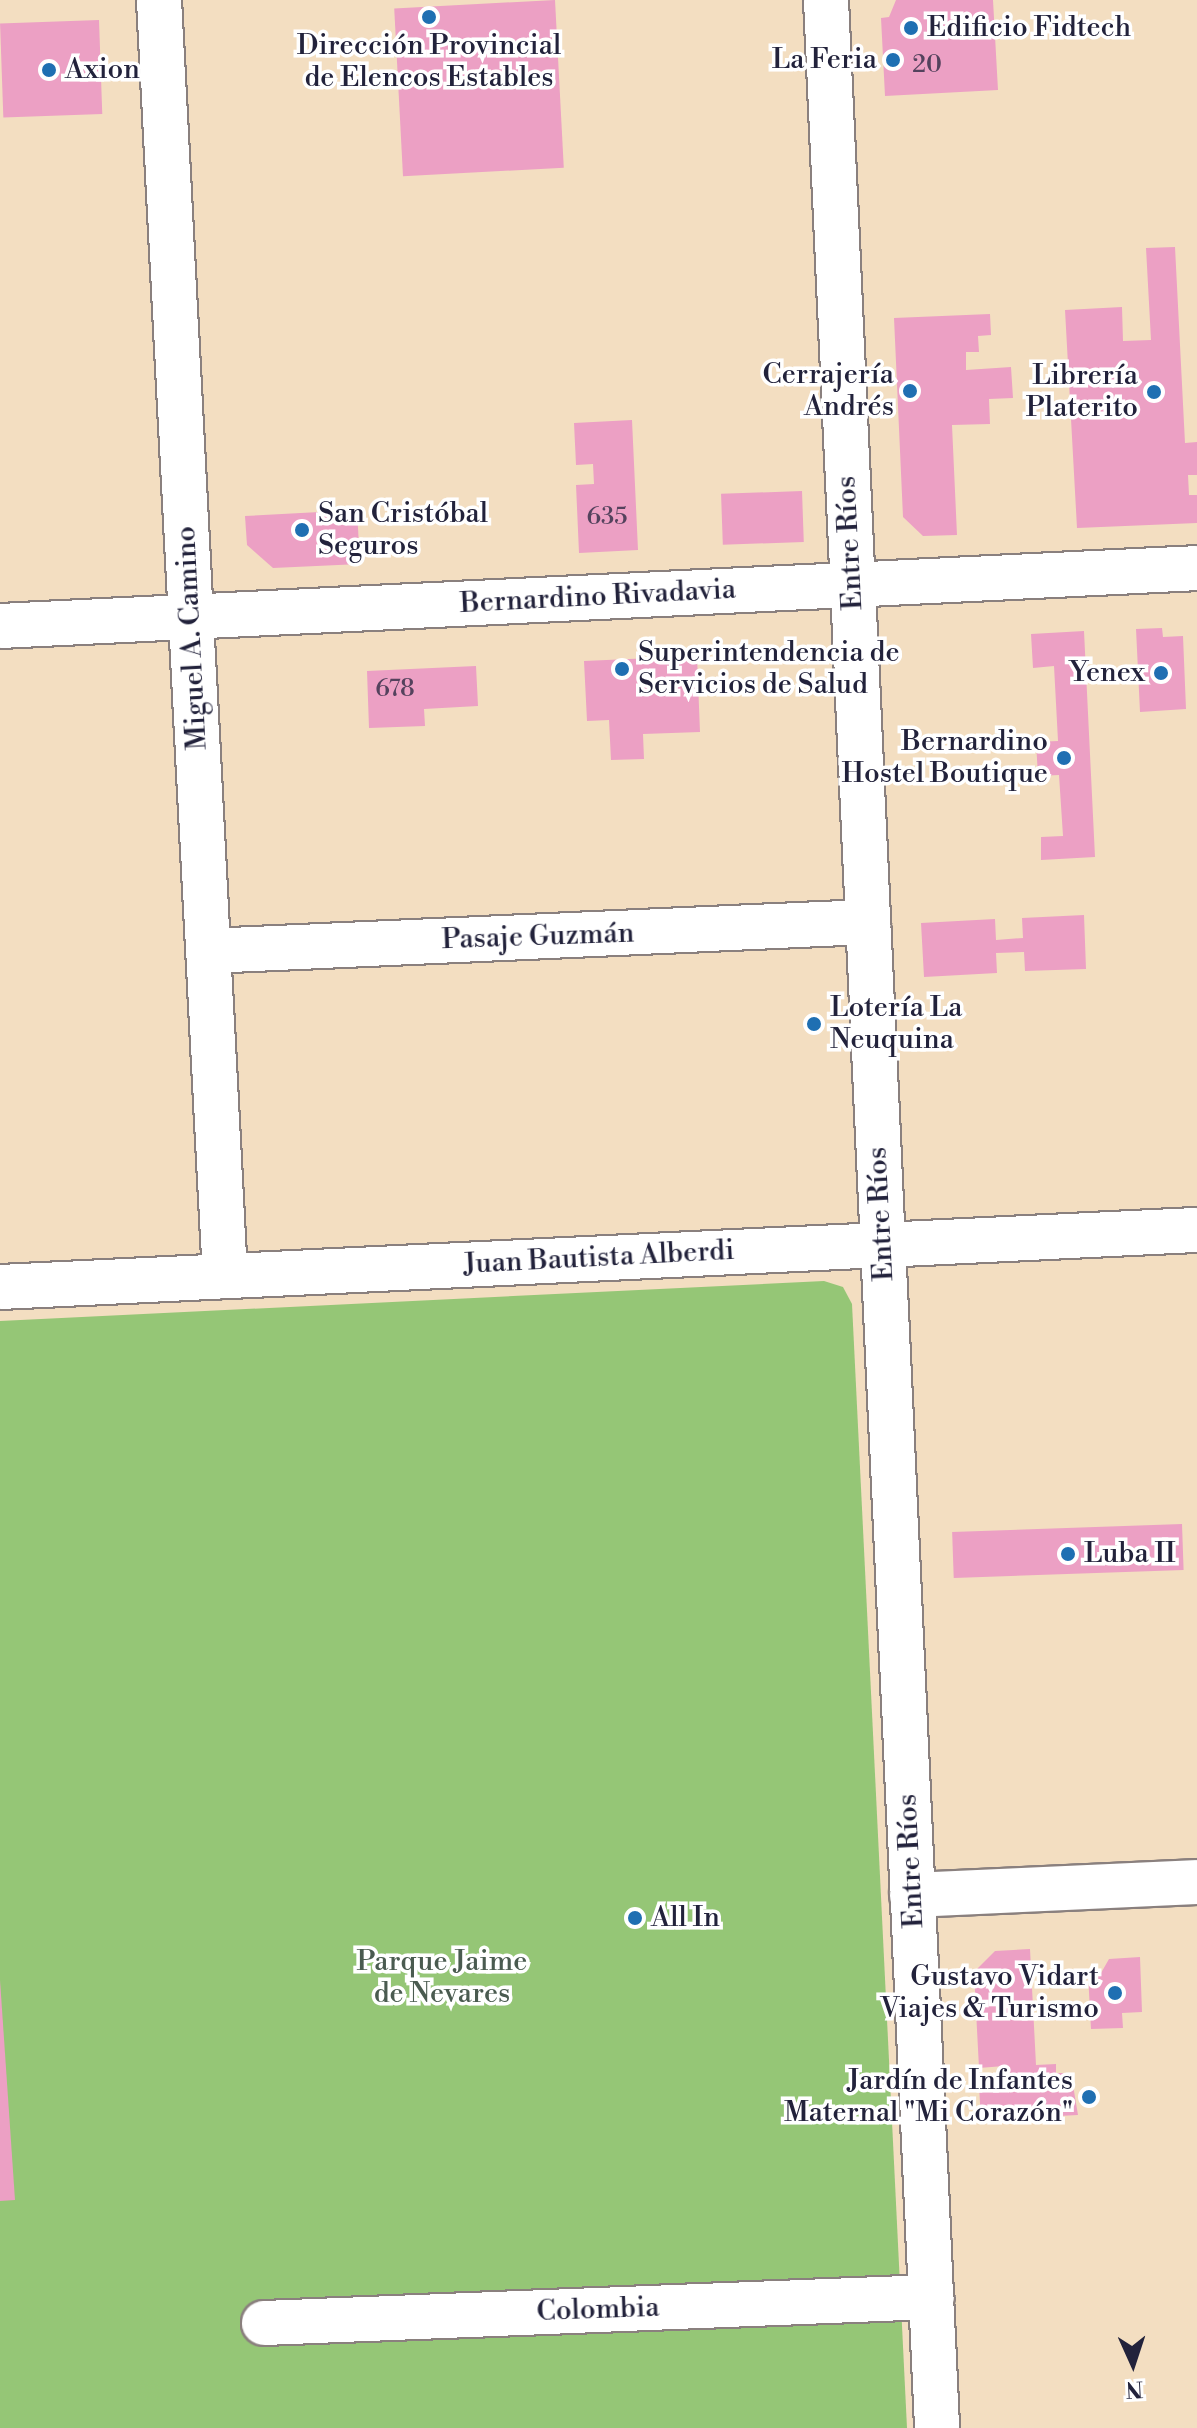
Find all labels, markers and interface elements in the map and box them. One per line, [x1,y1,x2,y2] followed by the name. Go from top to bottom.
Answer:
[420,8,438,26] marker: Dirección Provincial de Elencos Estables
[927,11,1131,45] place label: Edificio Fidtech
[902,19,920,37] marker: Edificio Fidtech
[297,29,561,95] place label: Dirección Provincial de Elencos Estables
[772,43,877,77] place label: La Feria
[884,51,902,69] marker: La Feria
[912,52,942,80] house number: 20
[65,53,140,87] place label: Axion
[40,61,58,79] marker: Axion
[763,358,894,424] place label: Cerrajería Andrés
[1026,359,1138,425] place label: Librería Platerito
[901,382,919,400] marker: Cerrajería Andrés
[1145,383,1163,401] marker: Librería Platerito
[830,475,870,611] street label: Entre Ríos
[318,497,488,563] place label: San Cristóbal Seguros
[586,504,628,532] house number: 635
[293,521,311,539] marker: San Cristóbal Seguros
[169,525,215,751] street label: Miguel A. Camino
[459,573,737,621] street label: Bernardino Rivadavia
[638,636,900,702] place label: Superintendencia de Servicios de Salud
[1070,656,1145,690] place label: Yenex
[613,660,631,678] marker: Superintendencia de Servicios de Salud
[1152,664,1170,682] marker: Yenex
[375,676,415,704] house number: 678
[842,725,1048,791] place label: Bernardino Hostel Boutique
[1055,749,1073,767] marker: Bernardino Hostel Boutique
[441,917,635,957] street label: Pasaje Guzmán
[830,991,962,1057] place label: Lotería La Neuquina
[805,1015,823,1033] marker: Lotería La Neuquina
[861,1146,901,1282] street label: Entre Ríos
[463,1234,735,1282] street label: Juan Bautista Alberdi
[1084,1537,1176,1571] place label: Luba II
[1059,1545,1077,1563] marker: Luba II
[891,1793,931,1929] street label: Entre Ríos
[651,1901,720,1935] place label: All In
[626,1909,644,1927] marker: All In
[357,1945,527,2011] park label: Parque Jaime de Nevares
[880,1960,1099,2026] place label: Gustavo Vidart Viajes & Turismo
[1106,1984,1124,2002] marker: Gustavo Vidart Viajes & Turismo
[784,2064,1073,2130] place label: Jardín de Infantes Maternal "Mi Corazón"
[1080,2088,1098,2106] marker: Jardín de Infantes Maternal "Mi Corazón"
[536,2291,660,2329] street label: Colombia
[1093,2324,1173,2404] north arrow
[1125,2375,1144,2402] text: N

